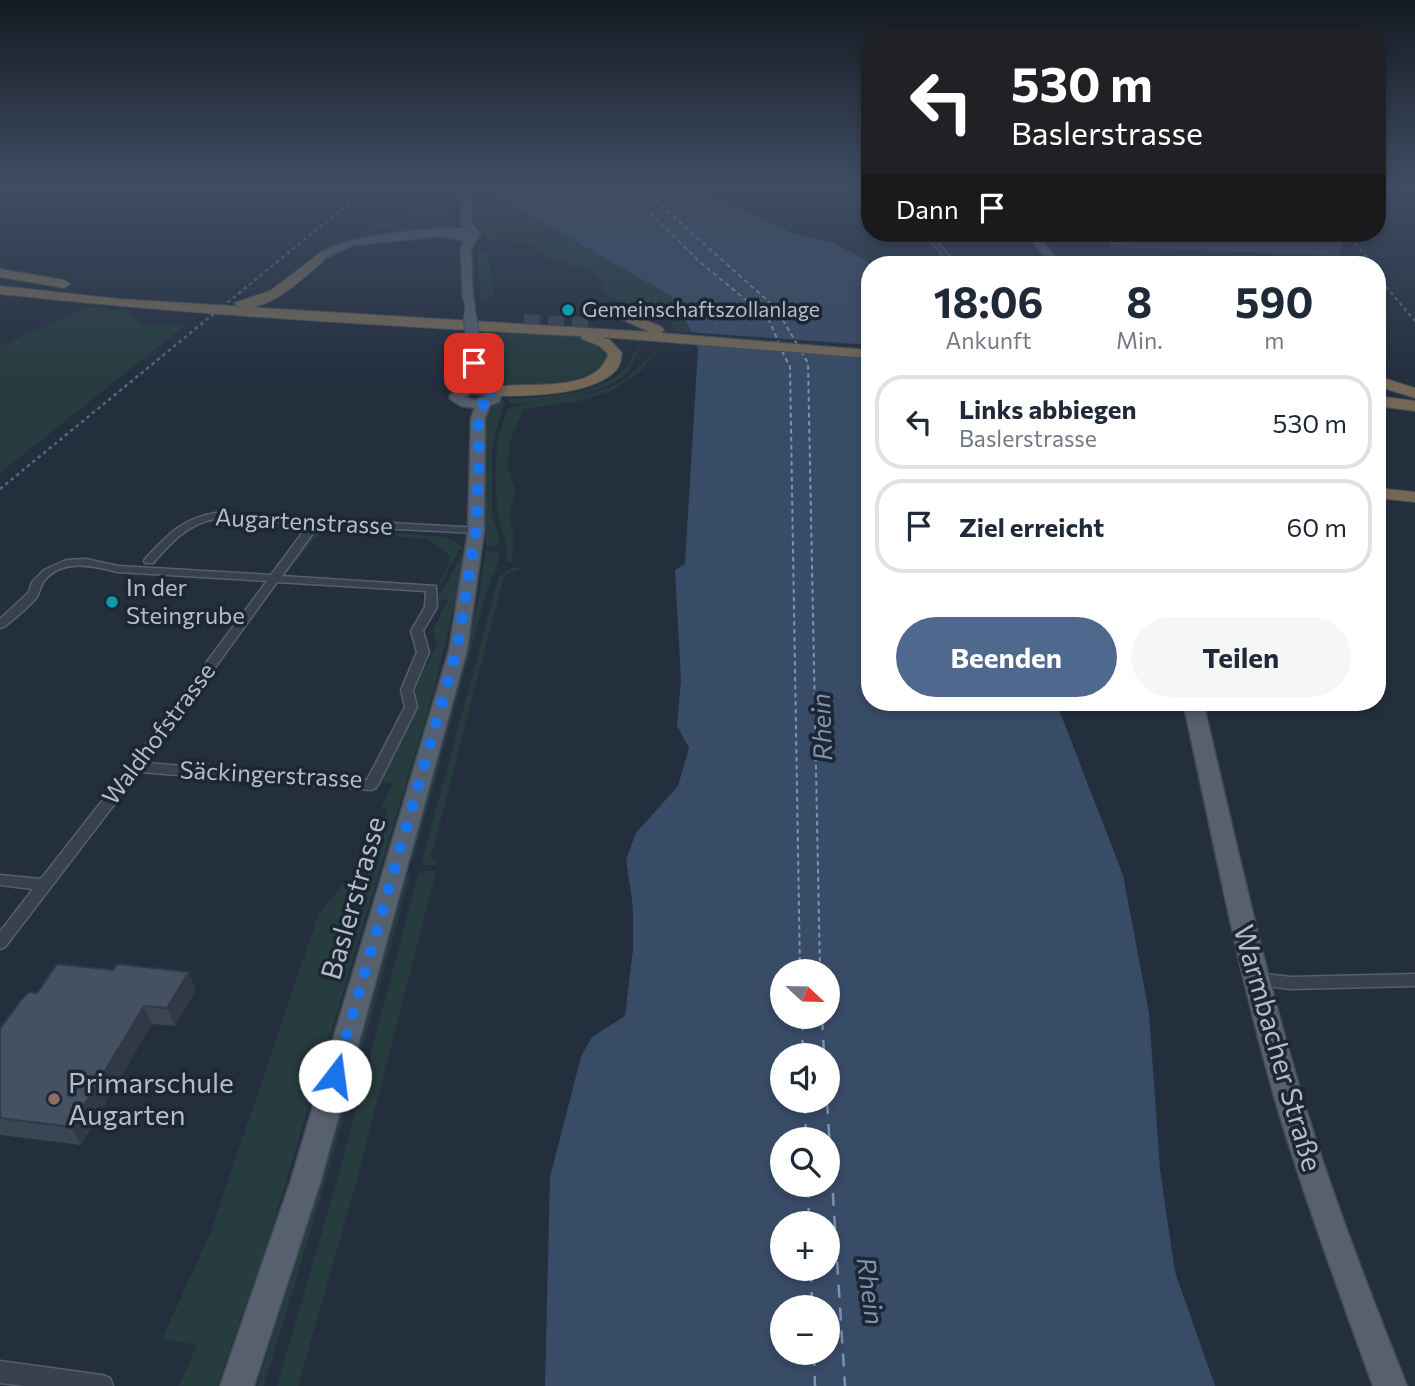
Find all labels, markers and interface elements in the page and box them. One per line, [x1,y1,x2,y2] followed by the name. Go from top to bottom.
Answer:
[1011,52,1153,112] text: 530 m
[896,56,987,147] icon: left
[1011,112,1203,152] text: Baslerstrasse
[973,189,1011,227] icon: arrive
[896,193,959,224] text: Dann
[934,275,1043,327] text: 18:06
[1126,275,1152,327] text: 8
[1235,275,1313,327] text: 590
[582,296,820,321] place label: Gemeinschaftszollanlage
[560,302,576,318] marker: Gemeinschaftszollanlage
[945,326,1032,354] text: Ankunft
[1116,326,1163,354] text: Min.
[1264,326,1284,354] text: m
[444,333,504,393] pin
[455,344,493,382] icon: arrive
[959,393,1137,424] text: Links abbiegen
[900,403,938,441] icon: left
[1273,407,1347,438] text: 530 m
[959,424,1097,452] text: Baslerstrasse
[215,501,394,540] street label: Augartenstrasse
[900,507,938,545] icon: arrive
[959,511,1104,542] text: Ziel erreicht
[1287,511,1347,542] text: 60 m
[126,572,245,629] place label: In der Steingrube
[104,594,120,610] marker: In der Steingrube
[896,617,1117,697] button: Beenden
[1131,617,1351,697] button: Teilen
[95,657,220,810] street label: Waldhofstrasse
[804,693,837,761] water label: Rhein
[179,754,363,793] street label: Säckingerstrasse
[313,812,392,983] street label: Baslerstrasse
[1228,921,1330,1175] street label: Warmbacher Straße
[770,959,840,1029] north arrow
[770,959,840,1365] map controls
[298,1039,372,1113] position arrow
[770,1043,840,1113] button: sound
[68,1065,234,1131] place label: Primarschule Augarten
[46,1091,62,1107] marker: Primarschule Augarten
[770,1127,840,1197] button: search
[770,1211,840,1281] button: +
[851,1255,892,1326] water label: Rhein
[770,1295,840,1365] button: −

